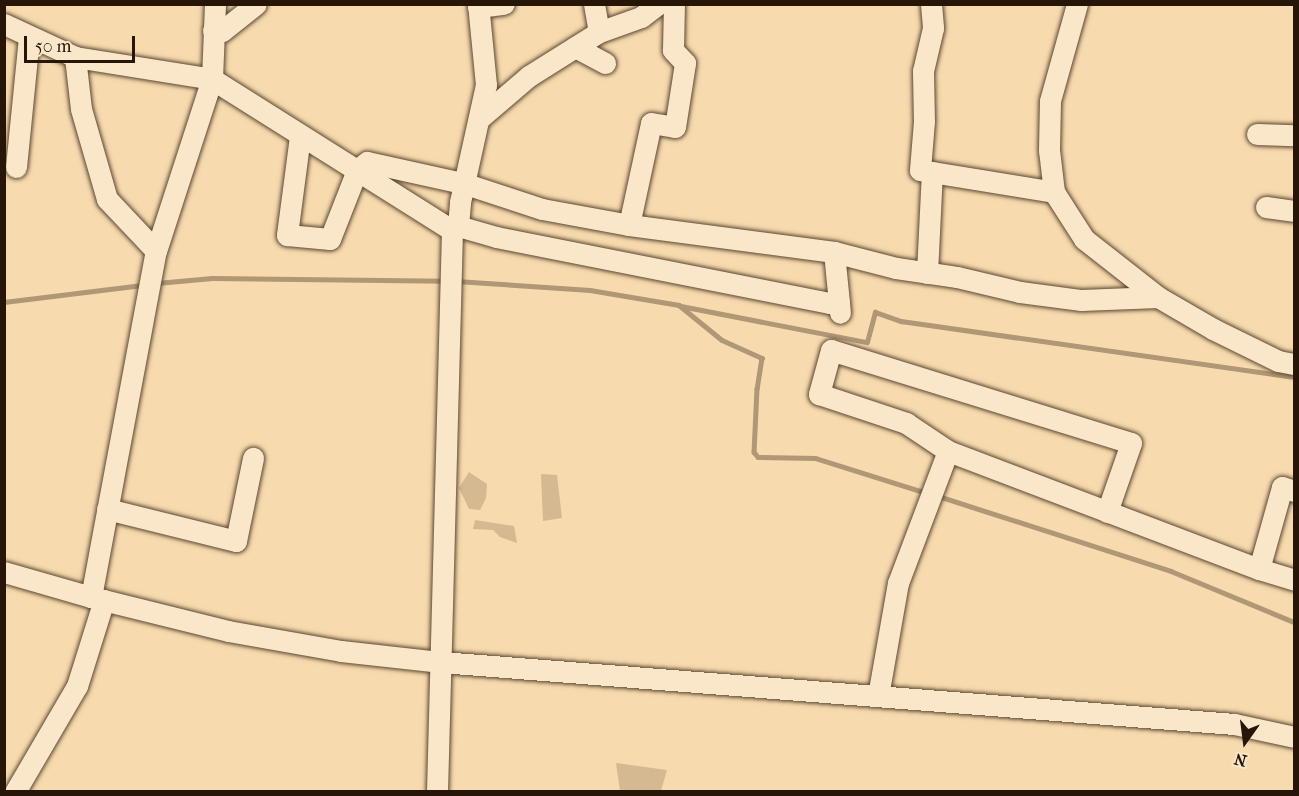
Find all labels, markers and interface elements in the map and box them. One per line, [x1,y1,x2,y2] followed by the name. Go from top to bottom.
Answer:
[27,24,138,62] scale bar
[35,36,71,57] text: 50 m
[1215,712,1275,772] north arrow
[1232,749,1249,771] text: N

